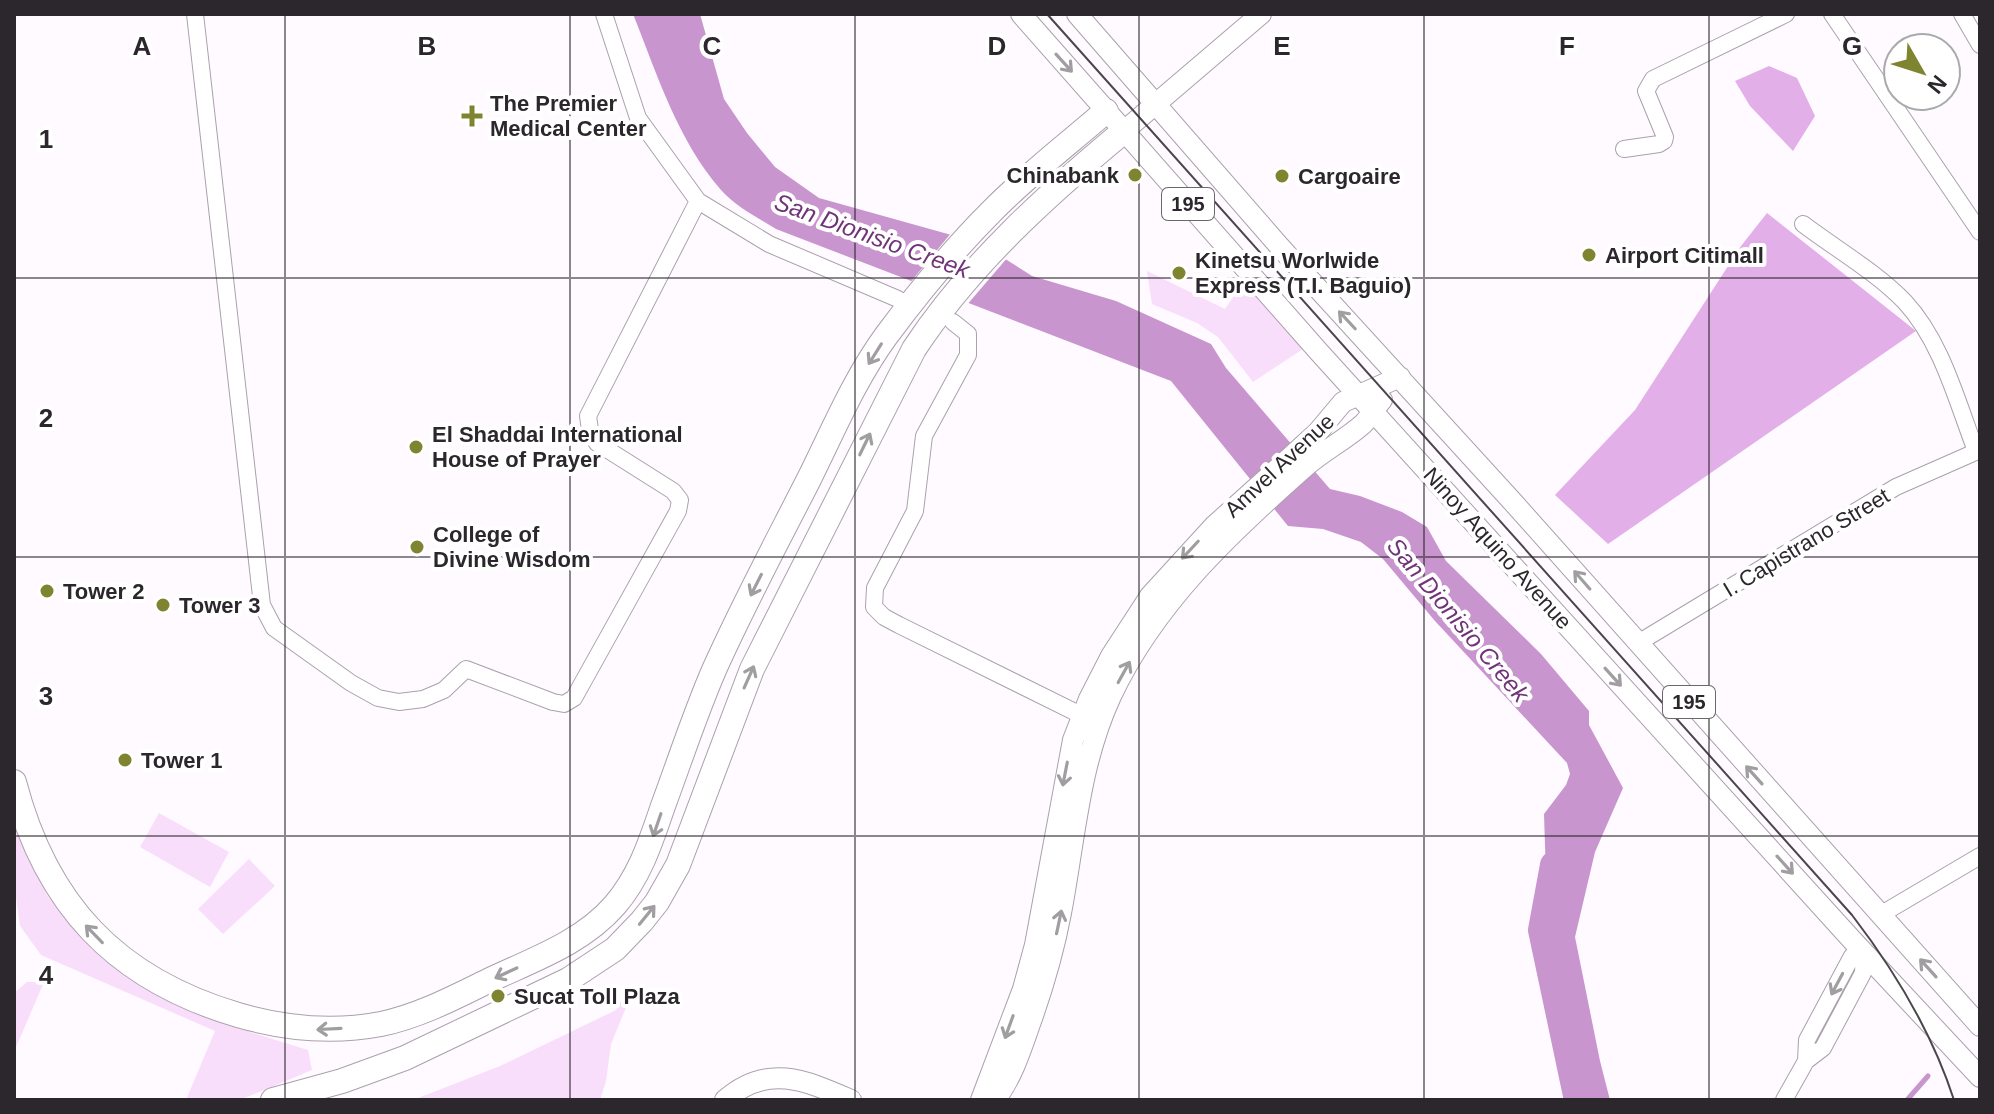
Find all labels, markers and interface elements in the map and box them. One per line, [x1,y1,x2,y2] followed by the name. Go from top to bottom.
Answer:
[133,31,152,61] text: A
[418,31,436,61] text: B
[703,31,722,61] text: C
[988,31,1006,61] text: D
[1273,31,1291,61] text: E
[1559,31,1575,61] text: F
[1842,31,1862,61] text: G
[1882,32,1962,112] north arrow
[1054,52,1072,72] one-way arrow
[1922,70,1952,98] text: N
[490,91,647,141] place label: The Premier Medical Center
[461,105,483,127] marker: The Premier Medical Center
[39,124,53,154] text: 1
[1007,163,1120,188] place label: Chinabank
[1298,164,1401,189] place label: Cargoaire
[1126,166,1144,184] marker: Chinabank
[1273,167,1291,185] marker: Cargoaire
[771,188,975,284] water label: San Dionisio Creek
[1162,188,1214,220] road number: 195
[1605,243,1764,268] place label: Airport Citimall
[1580,246,1598,264] marker: Airport Citimall
[1195,248,1411,298] place label: Kinetsu Worlwide Express (T.I. Baguio)
[1170,264,1188,282] marker: Kinetsu Worlwide Express (T.I. Baguio)
[1339,310,1357,330] one-way arrow
[867,342,883,364] one-way arrow
[39,403,53,433] text: 2
[1220,408,1339,522] street label: Amvel Avenue
[432,422,683,472] place label: El Shaddai International House of Prayer
[858,432,873,456] one-way arrow
[407,438,425,456] marker: El Shaddai International House of Prayer
[1418,462,1577,634] street label: Ninoy Aquino Avenue
[1719,483,1894,602] street label: I. Capistrano Street
[433,522,591,572] place label: College of Divine Wisdom
[1382,532,1536,709] water label: San Dionisio Creek
[408,538,426,556] marker: College of Divine Wisdom
[1181,540,1200,560] one-way arrow
[1572,570,1591,590] one-way arrow
[747,572,763,596] one-way arrow
[63,579,145,604] place label: Tower 2
[38,582,56,600] marker: Tower 2
[179,593,261,618] place label: Tower 3
[154,596,172,614] marker: Tower 3
[1116,661,1132,685] one-way arrow
[742,665,757,689] one-way arrow
[1604,666,1622,686] one-way arrow
[39,681,53,711] text: 3
[1663,686,1715,718] road number: 195
[141,748,223,773] place label: Tower 1
[116,751,134,769] marker: Tower 1
[1057,761,1072,786] one-way arrow
[1745,765,1763,785] one-way arrow
[648,812,663,837] one-way arrow
[1776,855,1795,875] one-way arrow
[638,905,656,926] one-way arrow
[1052,910,1067,936] one-way arrow
[84,924,103,944] one-way arrow
[1918,958,1937,978] one-way arrow
[39,960,54,990] text: 4
[494,966,518,981] one-way arrow
[1829,971,1845,995] one-way arrow
[514,984,681,1009] place label: Sucat Toll Plaza
[489,987,507,1005] marker: Sucat Toll Plaza
[1001,1014,1015,1039] one-way arrow
[316,1021,343,1036] one-way arrow

